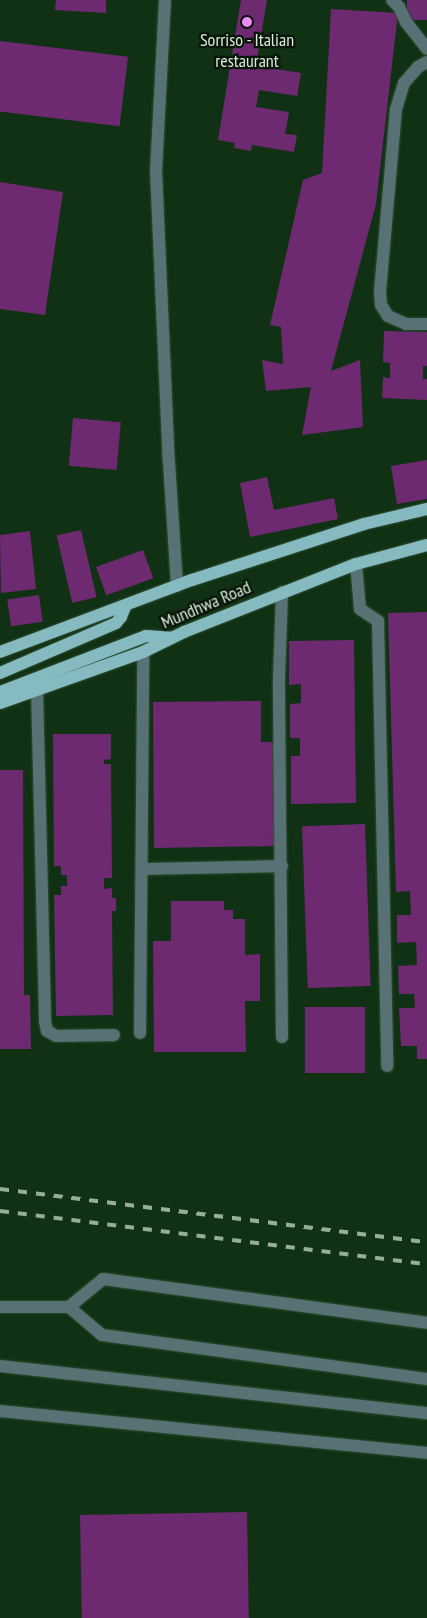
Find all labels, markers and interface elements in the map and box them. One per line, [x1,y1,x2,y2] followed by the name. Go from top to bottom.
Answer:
[241,16,253,28] marker: Sorriso - Italian restaurant
[199,30,295,72] place label: Sorriso - Italian restaurant
[158,576,254,634] street label: Mundhwa Road

